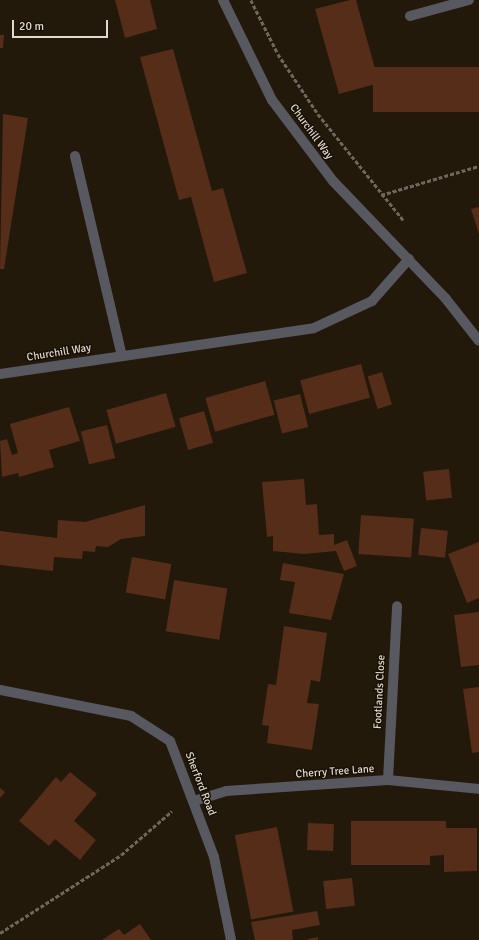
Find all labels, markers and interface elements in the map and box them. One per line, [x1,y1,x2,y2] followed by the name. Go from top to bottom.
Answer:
[14,12,110,38] scale bar
[19,19,44,34] text: 20 m
[287,102,335,162] street label: Churchill Way
[26,341,92,365] street label: Churchill Way
[371,655,389,729] street label: Footlands Close
[182,750,218,818] street label: Sherford Road
[295,763,375,781] street label: Cherry Tree Lane

